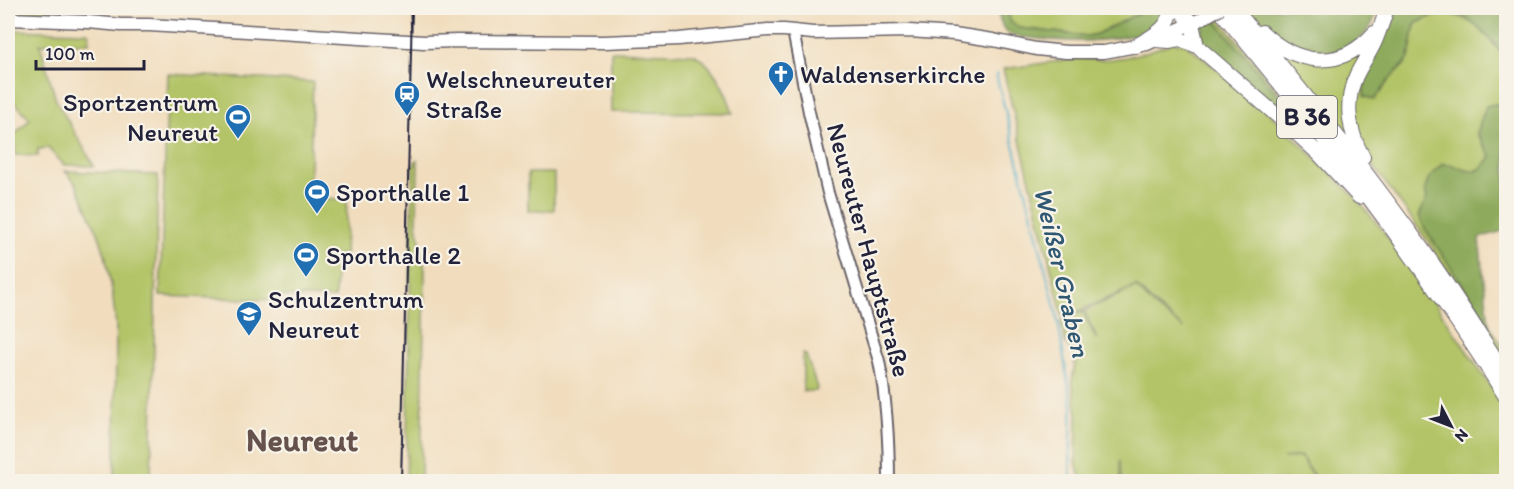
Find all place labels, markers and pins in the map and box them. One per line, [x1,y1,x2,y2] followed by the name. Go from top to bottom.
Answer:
[800,58,986,90] place label: Waldenserkirche
[766,59,796,97] church icon: Waldenserkirche
[426,63,615,125] place label: Welschneureuter Straße
[392,79,422,117] station icon: Welschneureuter Straße
[63,86,218,148] place label: Sportzentrum Neureut
[223,102,253,140] sports icon: Sportzentrum Neureut
[336,176,469,208] place label: Sporthalle 1
[302,177,332,215] sports icon: Sporthalle 1
[326,239,461,271] place label: Sporthalle 2
[291,240,321,278] sports icon: Sporthalle 2
[268,283,424,345] place label: Schulzentrum Neureut
[234,299,264,337] school or university icon: Schulzentrum Neureut

